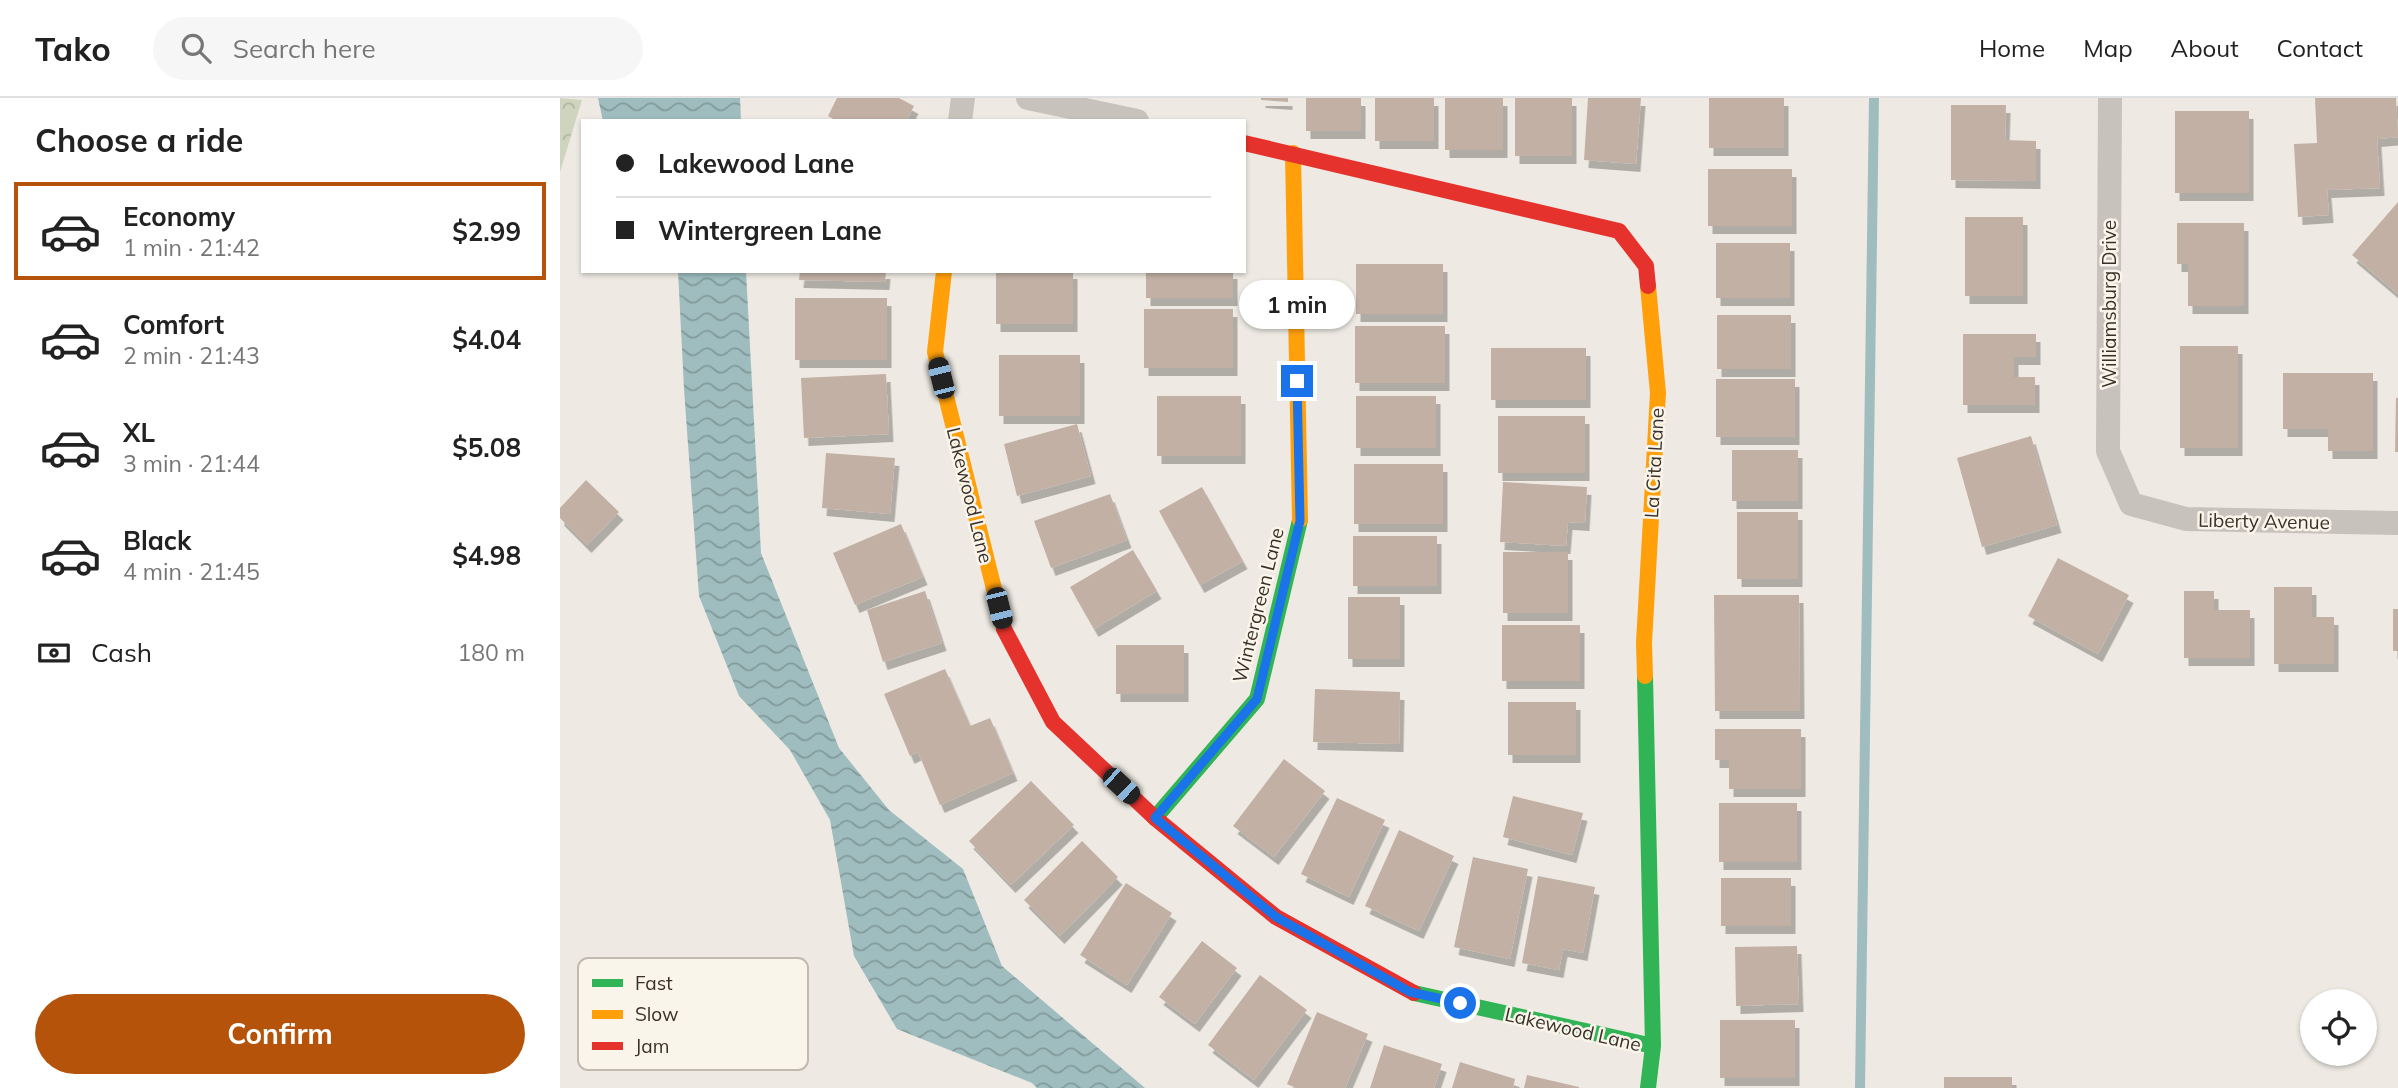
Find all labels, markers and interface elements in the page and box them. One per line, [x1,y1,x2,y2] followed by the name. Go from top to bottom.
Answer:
[153,17,643,80] search box
[35,28,111,69] text: Tako
[177,29,215,67] icon: search
[233,32,376,65] text: Search here
[1979,33,2045,63] text: Home
[2083,33,2133,63] text: Map
[2171,33,2239,63] text: About
[2277,33,2363,63] text: Contact
[35,120,243,160] text: Choose a ride
[658,147,854,180] text: Lakewood Lane
[39,200,102,263] icon: car
[123,200,235,233] text: Economy
[658,214,882,247] text: Wintergreen Lane
[452,215,521,248] text: $2.99
[2097,220,2121,388] street label: Williamsburg Drive
[123,233,260,262] text: 1 min · 21:42
[1239,280,1355,328] callout: 1 min
[1267,290,1327,319] text: 1 min
[39,308,102,371] icon: car
[123,308,224,341] text: Comfort
[452,323,521,356] text: $4.04
[123,341,260,370] text: 2 min · 21:43
[926,355,957,401] car
[1281,365,1313,397] route end
[1639,407,1669,519] street label: La Cita Lane
[39,416,102,479] icon: car
[123,416,155,449] text: XL
[942,425,998,565] street label: Lakewood Lane
[452,431,521,464] text: $5.08
[123,449,260,478] text: 3 min · 21:44
[2198,508,2330,534] street label: Liberty Avenue
[39,524,102,587] icon: car
[123,524,191,557] text: Black
[1227,525,1289,685] street label: Wintergreen Lane
[452,539,521,572] text: $4.98
[123,557,260,586] text: 4 min · 21:45
[984,585,1015,631] car
[35,634,73,672] icon: cash
[91,636,152,669] text: Cash
[457,638,525,667] text: 180 m
[1099,764,1144,808] car
[578,958,808,1070] legend
[635,971,673,995] text: Fast
[1444,987,1476,1019] route start
[2300,989,2377,1066] map controls
[2300,989,2377,1066] button: locate
[35,994,525,1074] button: Confirm
[635,1002,679,1026] text: Slow
[1502,1002,1644,1056] street label: Lakewood Lane
[635,1034,669,1058] text: Jam

